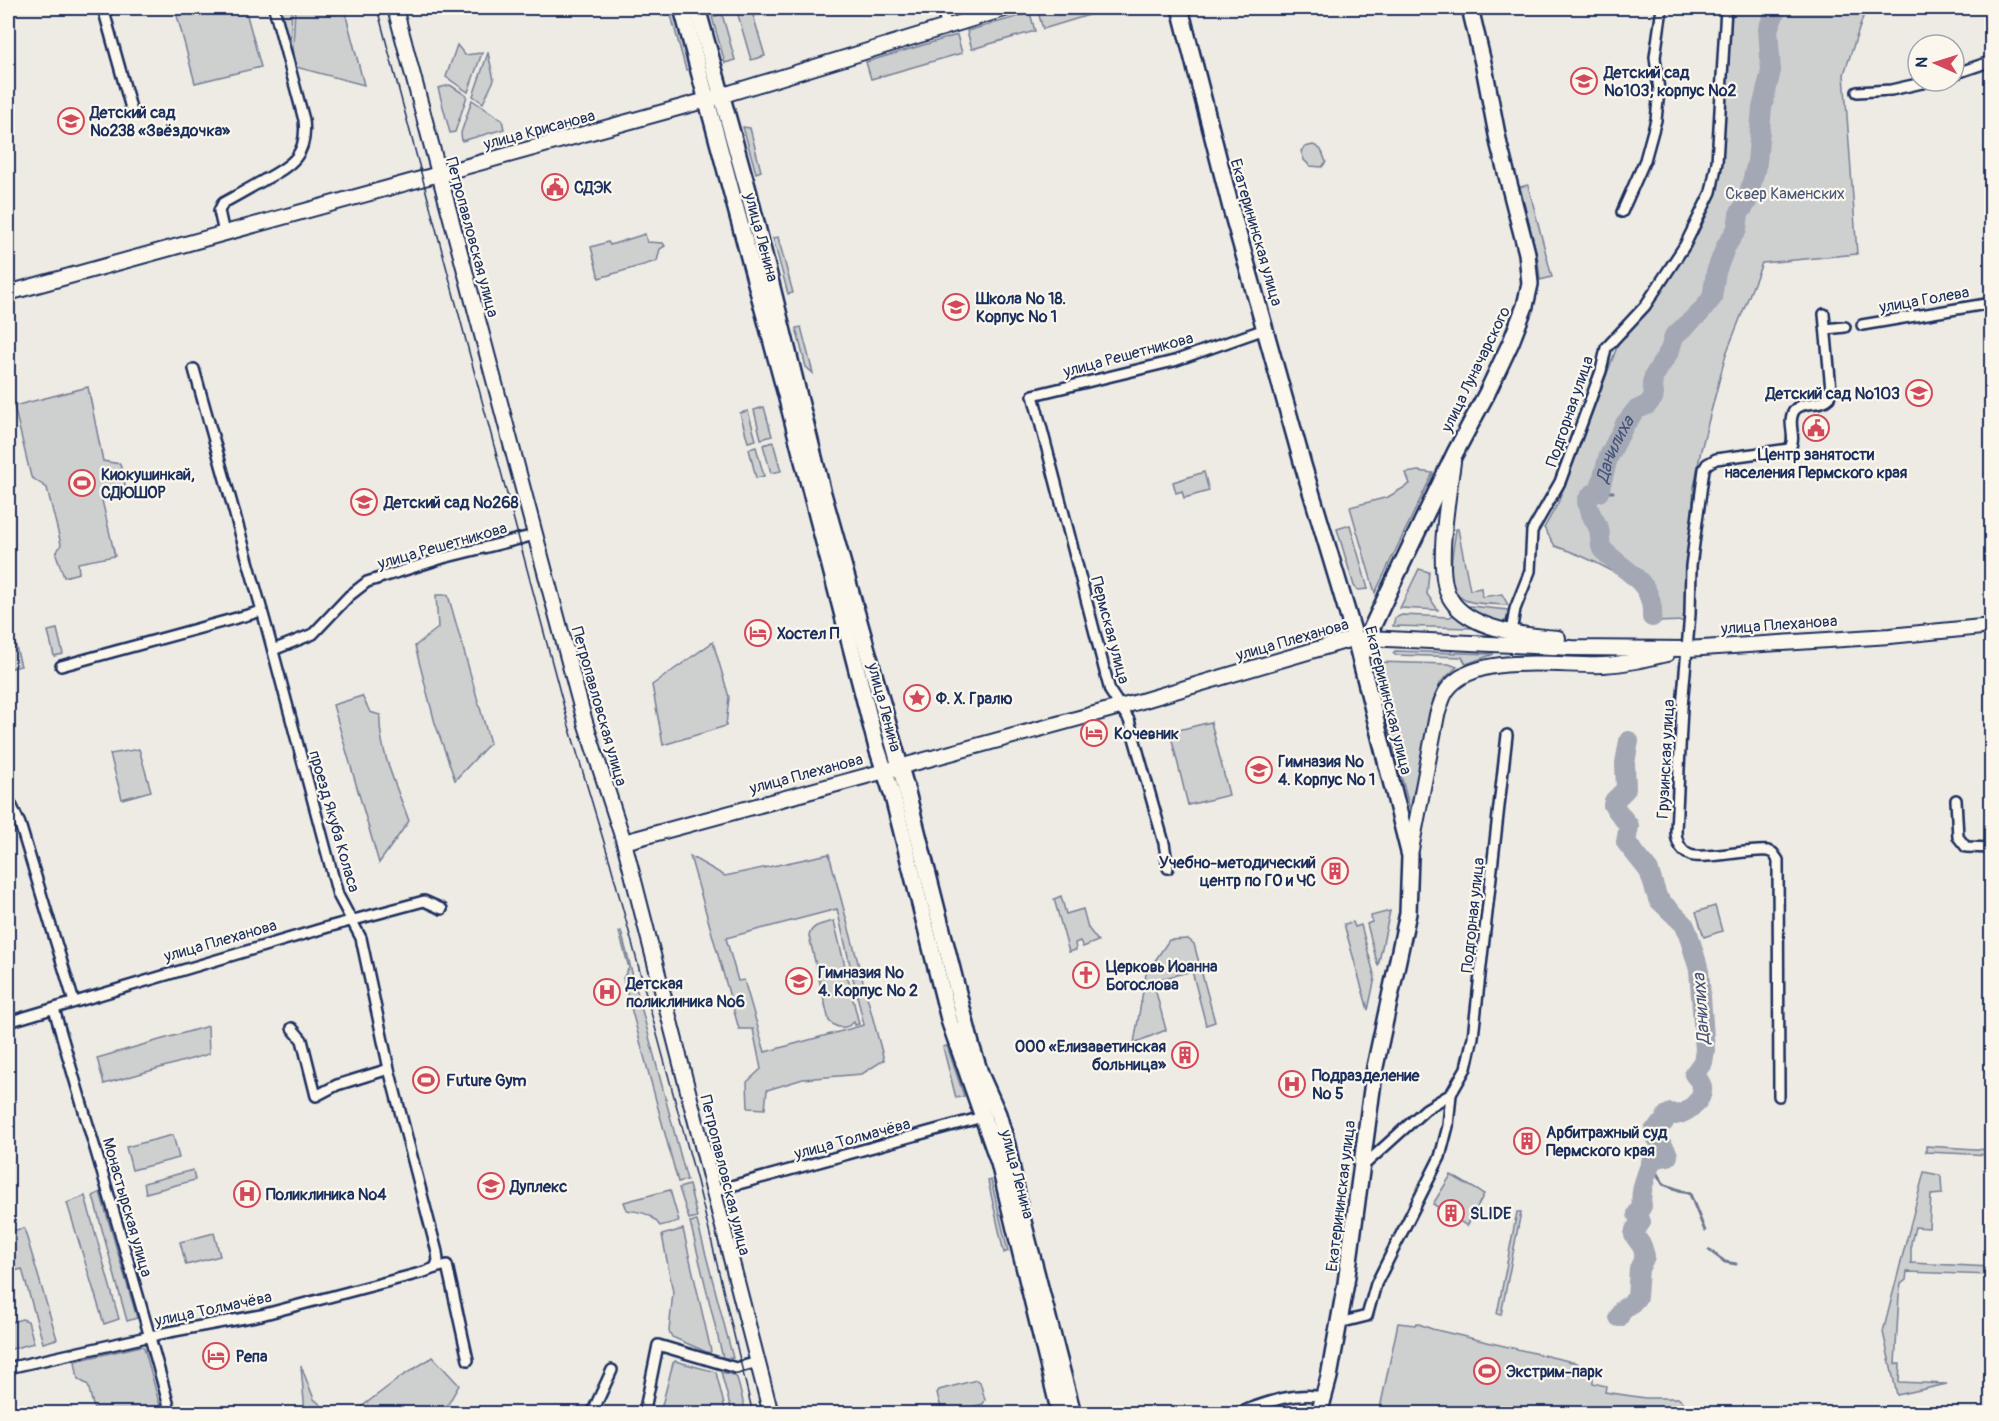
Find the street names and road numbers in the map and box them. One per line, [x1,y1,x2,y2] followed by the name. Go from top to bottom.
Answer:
[480,105,597,155] street label: улица Крисанова
[441,155,503,319] street label: Петропавловская улица
[1225,156,1287,308] street label: Екатерининская улица
[739,190,783,284] street label: улица Ленина
[1877,282,1971,318] street label: улица Голева
[1436,303,1515,436] street label: улица Луначарского
[1060,328,1195,382] street label: улица Решетникова
[1542,353,1598,469] street label: Подгорная улица
[374,518,509,574] street label: улица Решетникова
[1086,574,1134,686] street label: Пермская улица
[1719,611,1838,639] street label: улица Плеханова
[1233,614,1351,666] street label: улица Плеханова
[567,624,631,788] street label: Петропавловская улица
[1360,624,1416,777] street label: Екатерининская улица
[862,660,906,754] street label: улица Ленина
[1653,699,1679,819] street label: Грузинская улица
[304,748,364,895] street label: проезд Якуба Коласа
[746,749,865,799] street label: улица Плеханова
[1457,857,1489,974] street label: Подгорная улица
[161,915,279,967] street label: улица Плеханова
[695,1093,755,1258] street label: Петропавловская улица
[791,1114,912,1164] street label: улица Толмачёва
[1322,1119,1360,1273] street label: Екатерининская улица
[995,1127,1039,1221] street label: улица Ленина
[98,1135,156,1279] street label: Монастырская улица
[152,1287,274,1331] street label: улица Толмачёва

